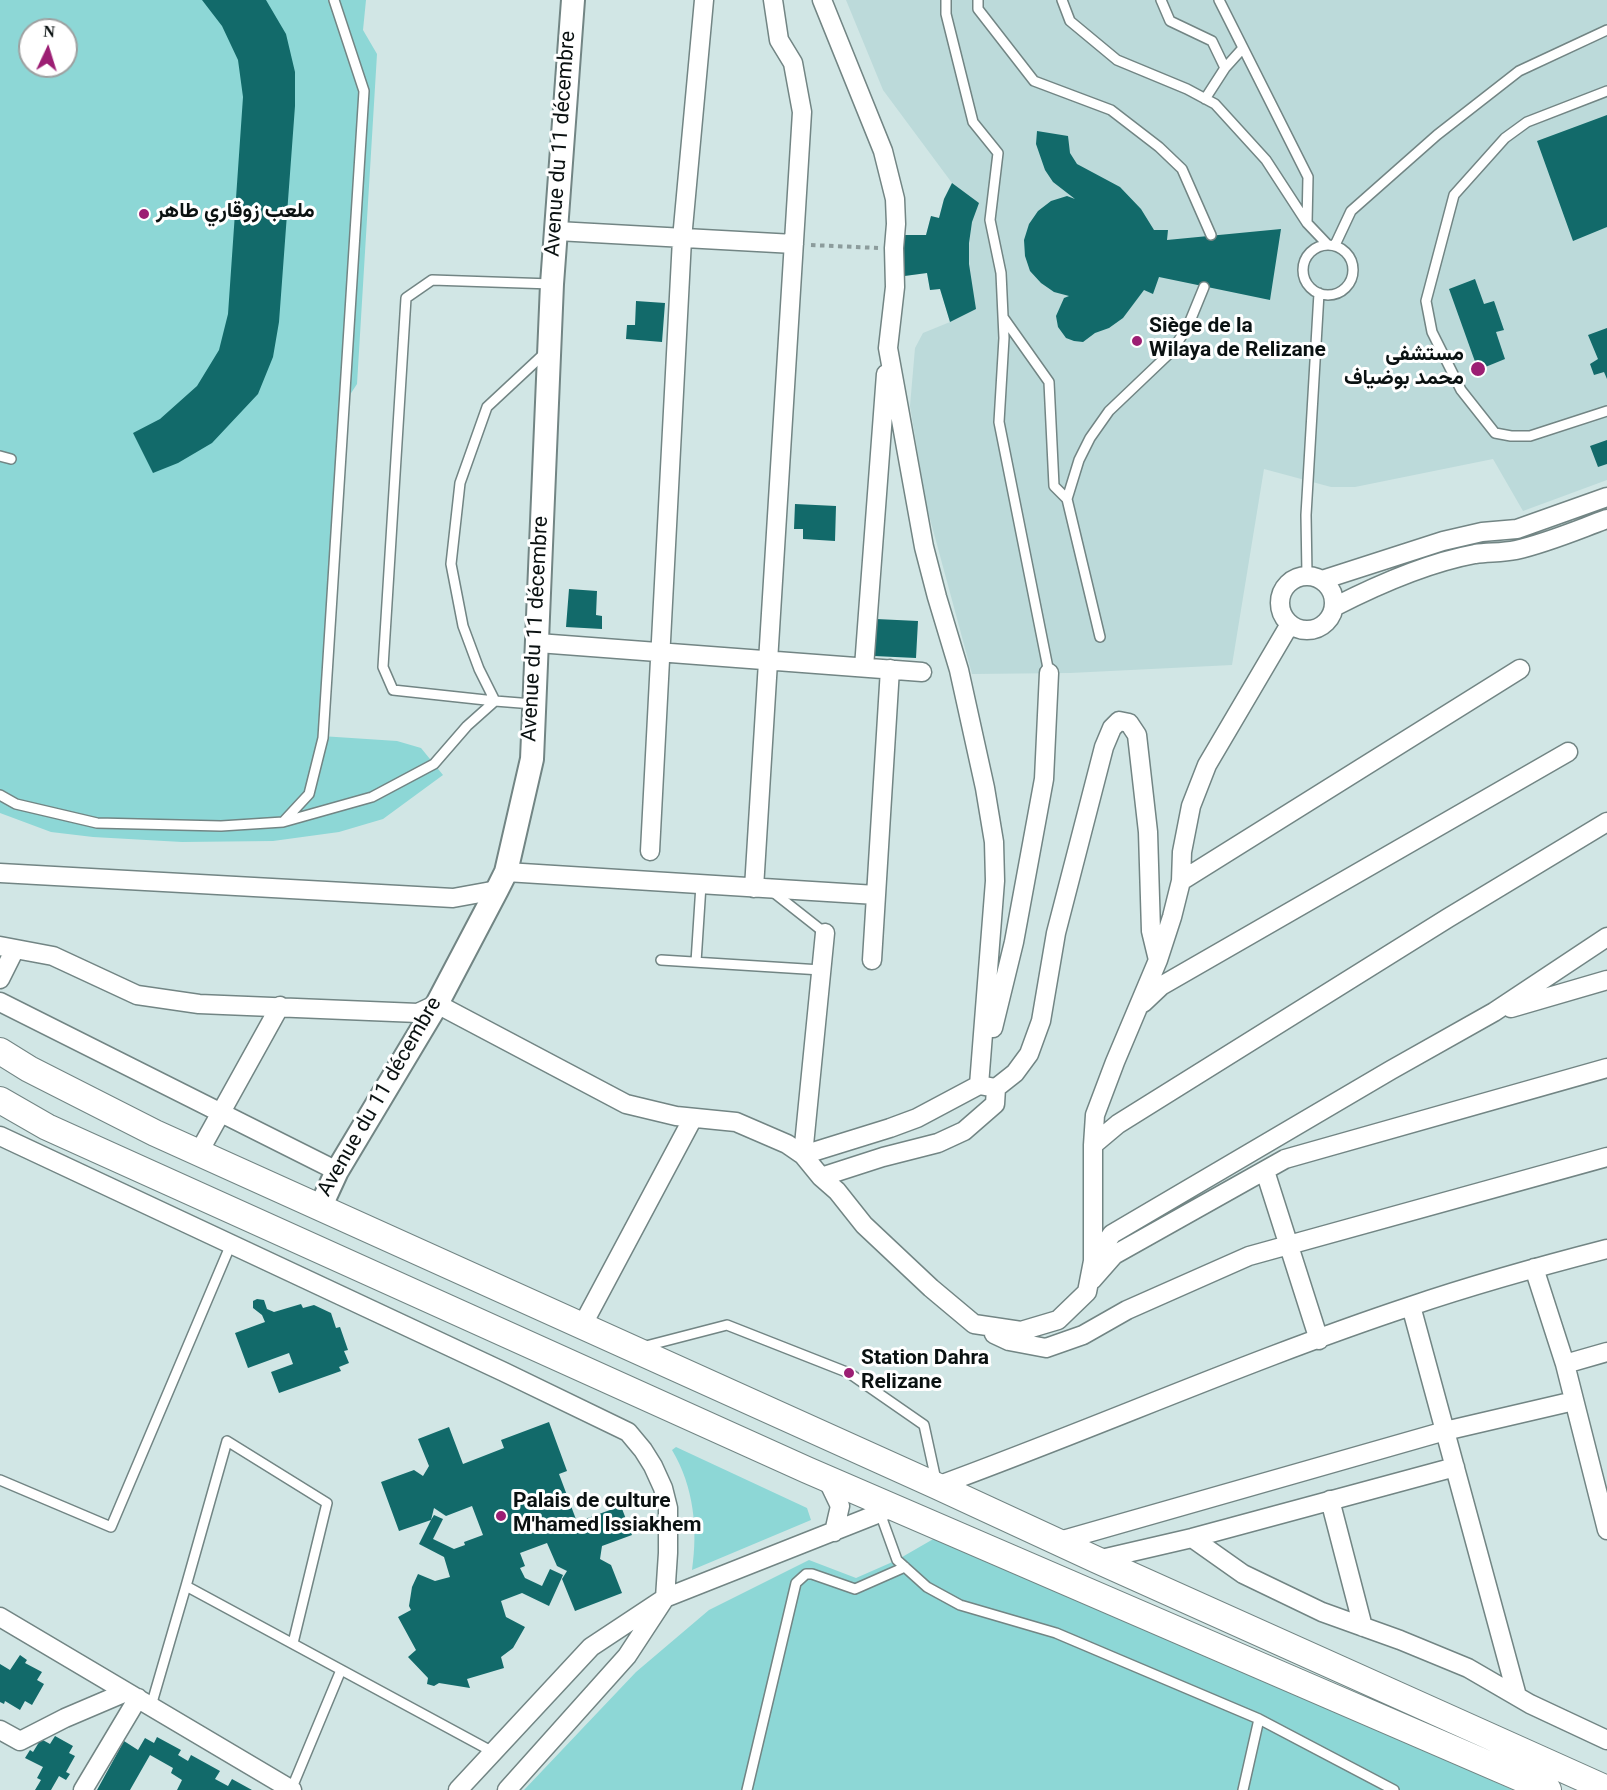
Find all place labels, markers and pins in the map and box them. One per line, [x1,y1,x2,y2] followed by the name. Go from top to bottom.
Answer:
[156,201,315,227] place label: ملعب زوقاري طاهر
[137,207,151,221] marker: ملعب زوقاري طاهر
[1149,316,1326,366] place label: Siège de la Wilaya de Relizane
[1130,334,1144,348] marker: Siège de la Wilaya de Relizane
[1344,344,1464,394] place label: مستشفى محمد بوضياف
[1469,360,1487,378] marker: مستشفى محمد بوضياف
[861,1348,989,1398] place label: Station Dahra Relizane
[842,1366,856,1380] marker: Station Dahra Relizane
[513,1491,701,1541] place label: Palais de culture M'hamed Issiakhem
[494,1509,508,1523] marker: Palais de culture M'hamed Issiakhem

